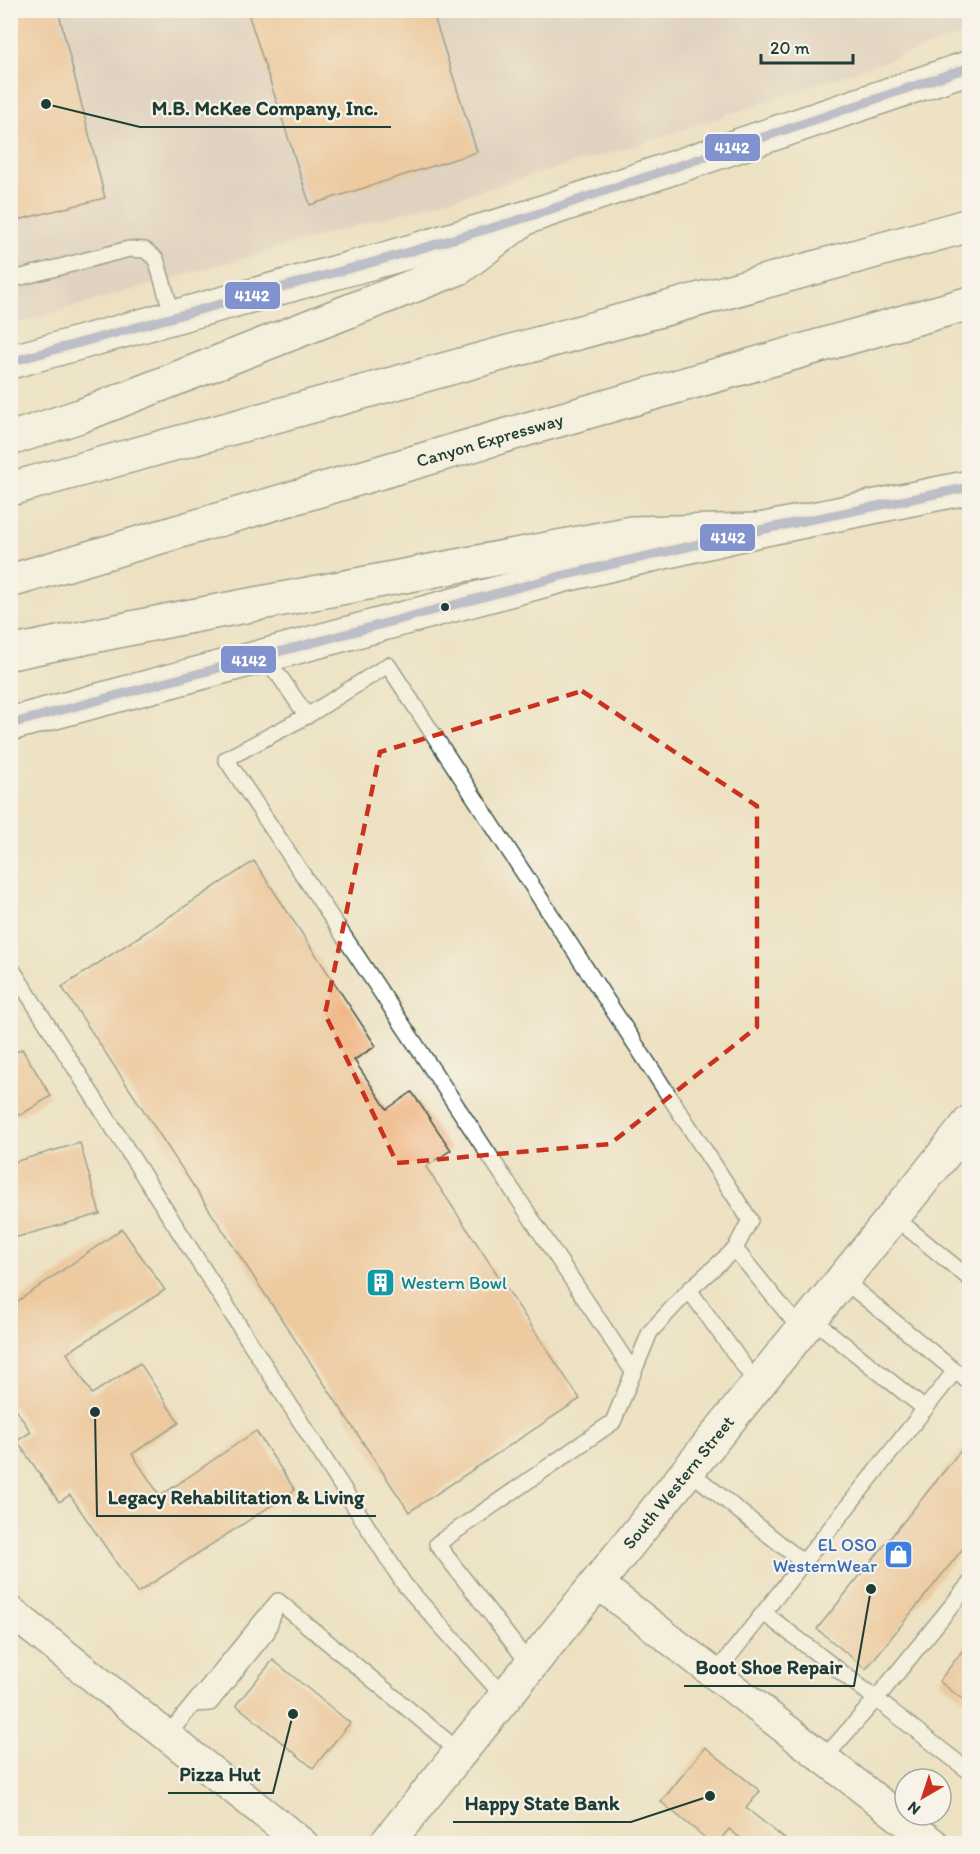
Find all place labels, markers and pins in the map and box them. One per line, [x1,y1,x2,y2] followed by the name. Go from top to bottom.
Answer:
[140,89,391,127] callout: M.B. McKee Company, Inc.
[439,601,451,613] unlabelled marker
[364,1267,396,1299] building icon: Western Bowl
[401,1272,507,1294] place label: Western Bowl
[97,1478,376,1516] callout: Legacy Rehabilitation & Living
[773,1534,877,1577] place label: EL OSO WesternWear
[882,1539,914,1571] shop icon: EL OSO WesternWear
[684,1648,854,1686] callout: Boot Shoe Repair
[168,1755,273,1793] callout: Pizza Hut
[453,1784,631,1822] callout: Happy State Bank

